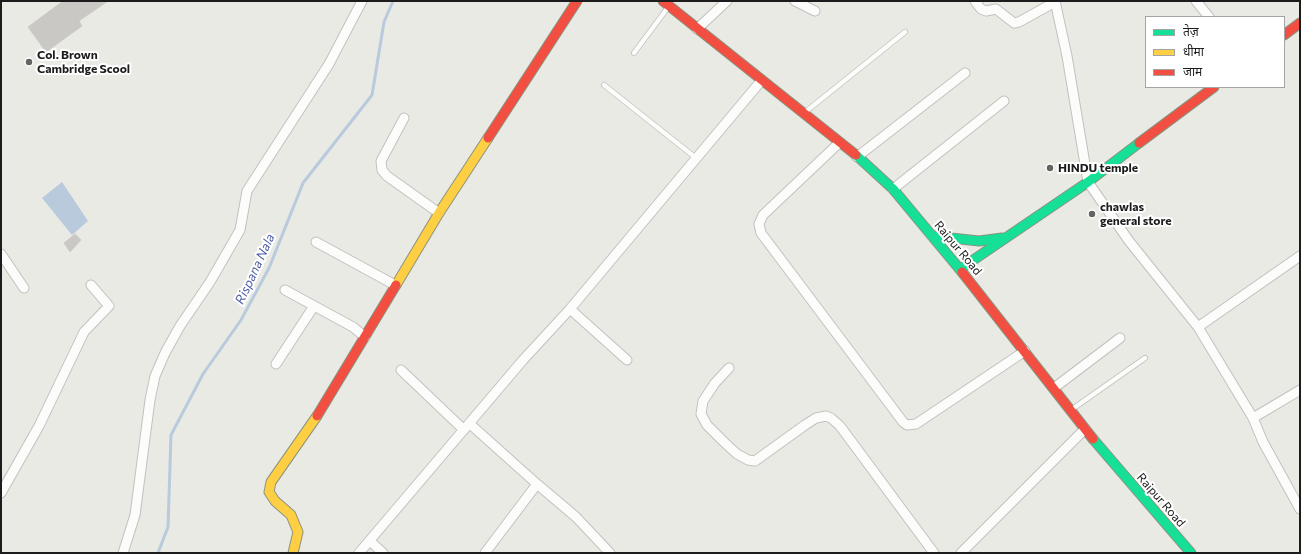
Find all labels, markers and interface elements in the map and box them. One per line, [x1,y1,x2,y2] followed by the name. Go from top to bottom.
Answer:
[1145,16,1285,88] legend
[1183,24,1199,38] text: तेज़
[1183,44,1204,58] text: धीमा
[37,48,130,76] place label: Col. Brown Cambridge Scool
[24,57,34,67] marker: Col. Brown Cambridge Scool
[1183,64,1202,78] text: जाम
[1058,161,1138,175] place label: HINDU temple
[1045,163,1055,173] marker: HINDU temple
[1100,200,1172,228] place label: chawlas general store
[1087,209,1097,219] marker: chawlas general store
[931,218,985,278] street label: Raipur Road
[232,231,278,307] water label: Rispana Nala
[1134,470,1188,530] street label: Raipur Road

